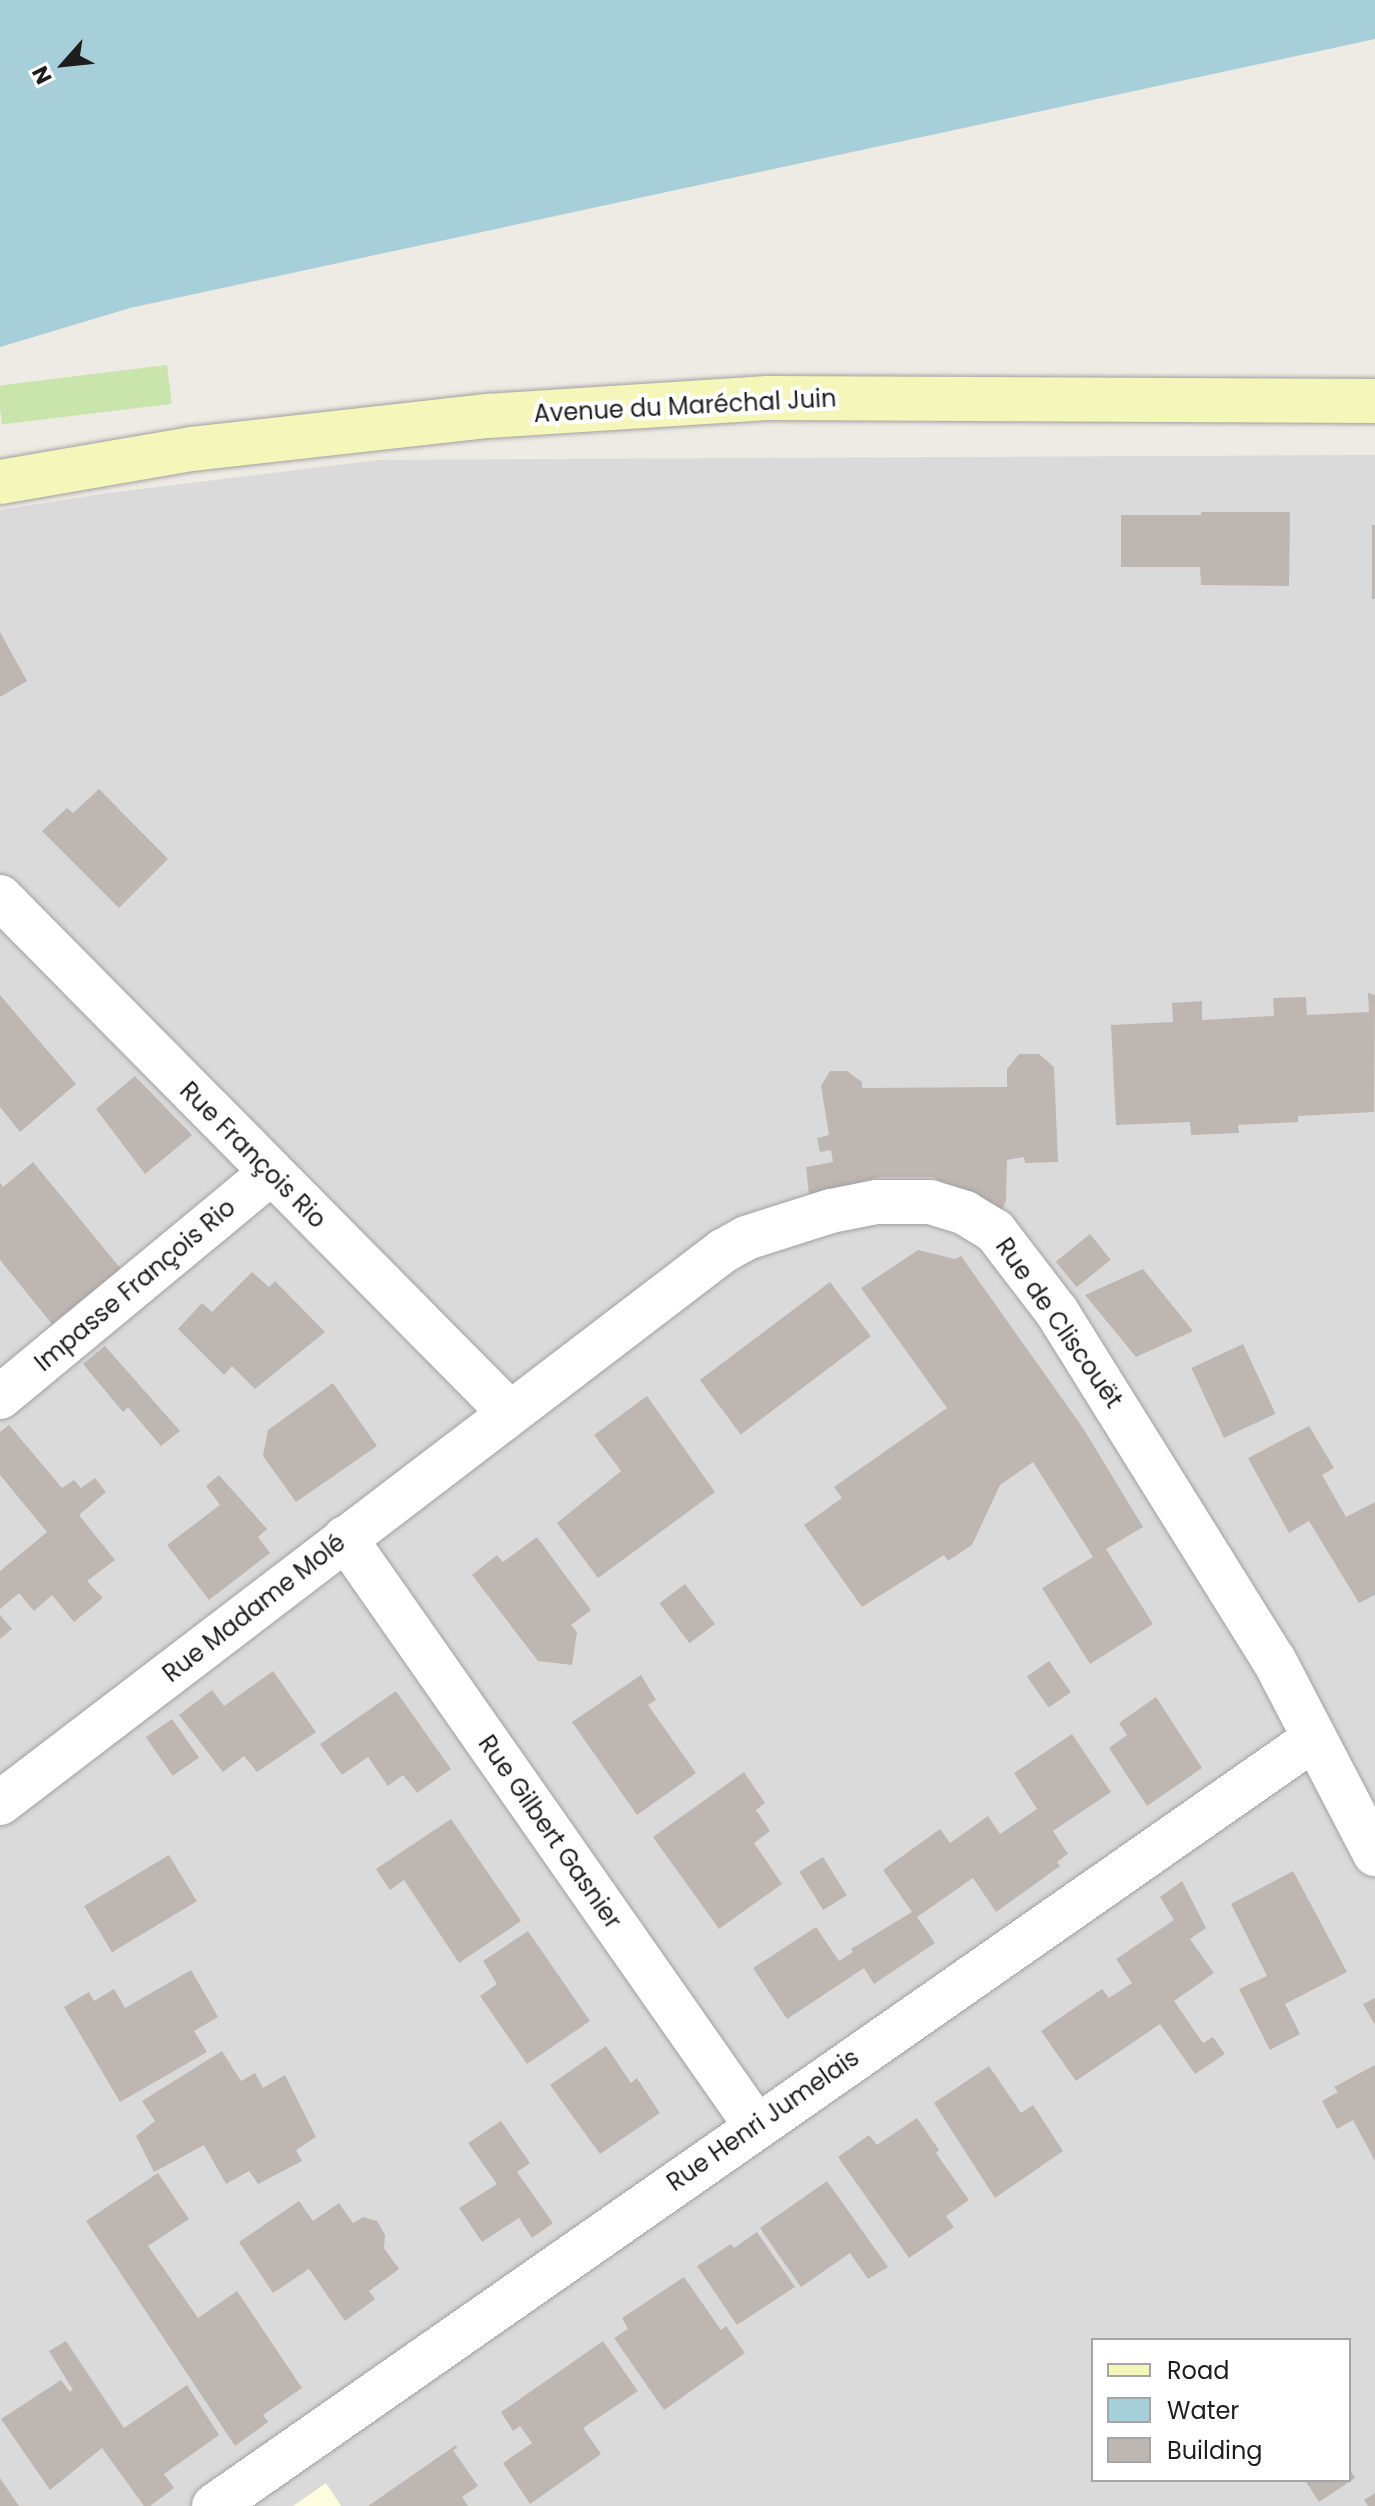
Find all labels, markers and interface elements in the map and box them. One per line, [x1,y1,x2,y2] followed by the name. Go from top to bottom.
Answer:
[24,24,104,104] north arrow
[25,61,60,90] text: N
[533,384,837,428] street label: Avenue du Maréchal Juin
[174,1076,332,1234] street label: Rue François Rio
[29,1193,241,1377] street label: Impasse François Rio
[990,1233,1128,1413] street label: Rue de Cliscouët
[157,1528,351,1688] street label: Rue Madame Molé
[472,1730,628,1934] street label: Rue Gilbert Gasnier
[662,2043,864,2197] street label: Rue Henri Jumelais
[1091,2338,1351,2482] legend
[1167,2354,1229,2387] text: Road
[1167,2394,1239,2427] text: Water
[1167,2434,1263,2467] text: Building

